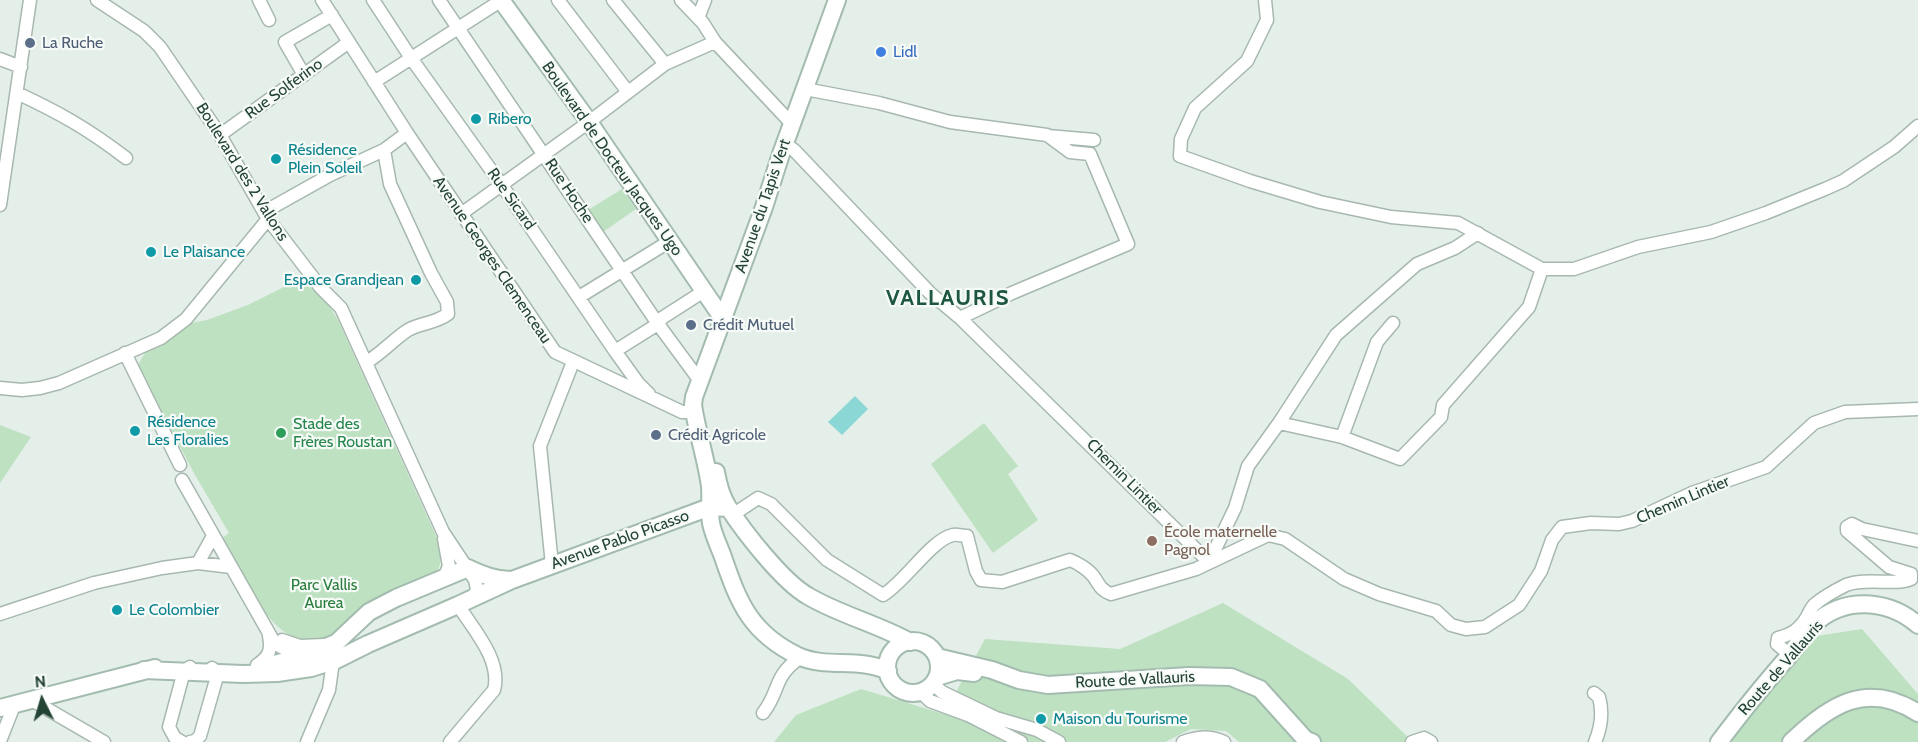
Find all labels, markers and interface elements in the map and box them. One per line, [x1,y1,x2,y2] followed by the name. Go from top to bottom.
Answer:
[42,33,103,53] place label: La Ruche
[23,36,37,50] marker: La Ruche
[893,42,917,62] place label: Lidl
[874,45,888,59] marker: Lidl
[242,54,326,124] street label: Rue Solferino
[537,58,687,260] street label: Boulevard de Docteur Jacques Ugo
[192,99,292,245] street label: Boulevard des 2 Vallons
[488,109,532,129] place label: Ribero
[469,112,483,126] marker: Ribero
[731,136,795,276] street label: Avenue du Tapis Vert
[288,140,362,178] place label: Résidence Plein Soleil
[269,152,283,166] marker: Résidence Plein Soleil
[540,155,598,227] street label: Rue Hoche
[483,164,539,234] street label: Rue Sicard
[429,173,555,347] street label: Avenue Georges Clemenceau
[163,242,245,262] place label: Le Plaisance
[144,245,158,259] marker: Le Plaisance
[284,270,404,290] place label: Espace Grandjean
[409,273,423,287] marker: Espace Grandjean
[886,286,1010,312] district label: VALLAURIS
[703,315,794,335] place label: Crédit Mutuel
[684,318,698,332] marker: Crédit Mutuel
[147,412,229,450] place label: Résidence Les Floralies
[293,414,392,452] place label: Stade des Frères Roustan
[128,424,142,438] marker: Résidence Les Floralies
[668,425,766,445] place label: Crédit Agricole
[274,426,288,440] marker: Stade des Frères Roustan
[649,428,663,442] marker: Crédit Agricole
[1082,435,1166,519] street label: Chemin Lintier
[1634,472,1732,528] street label: Chemin Lintier
[548,506,692,574] street label: Avenue Pablo Picasso
[1164,522,1277,560] place label: École maternelle Pagnol
[1145,534,1159,548] marker: École maternelle Pagnol
[291,575,357,613] park label: Parc Vallis Aurea
[129,600,219,620] place label: Le Colombier
[110,603,124,617] marker: Le Colombier
[1734,616,1828,720] street label: Route de Vallauris
[1075,667,1195,693] street label: Route de Vallauris
[12,670,72,730] north arrow
[34,672,47,692] text: N
[1053,709,1188,729] place label: Maison du Tourisme
[1034,712,1048,726] marker: Maison du Tourisme

